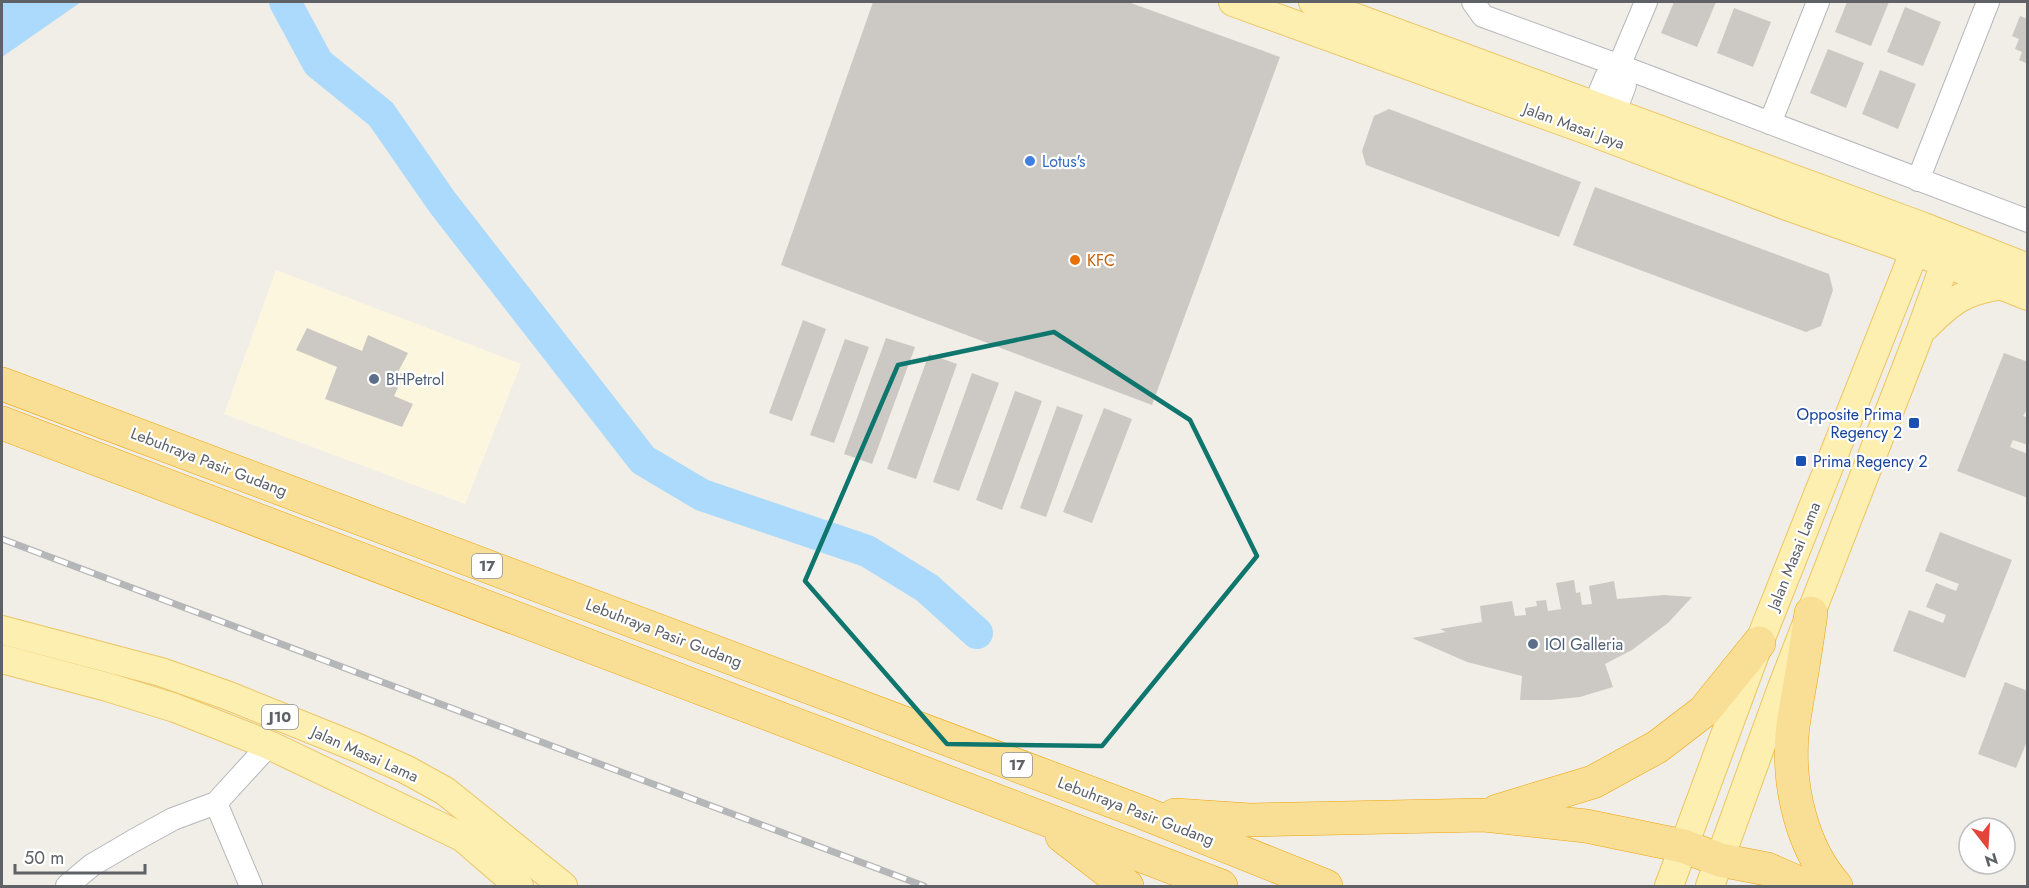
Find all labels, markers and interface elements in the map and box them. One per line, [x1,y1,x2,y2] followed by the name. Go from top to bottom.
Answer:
[1518,96,1628,155] street label: Jalan Masai Jaya
[1042,150,1086,173] place label: Lotus's
[1023,154,1037,168] marker: Lotus's
[1087,249,1115,272] place label: KFC
[1068,253,1082,267] marker: KFC
[386,368,444,391] place label: BHPetrol
[367,372,381,386] marker: BHPetrol
[1797,403,1902,444] place label: Opposite Prima Regency 2
[1907,416,1921,430] marker: Opposite Prima Regency 2
[127,422,291,502] street label: Lebuhraya Pasir Gudang
[1813,450,1928,473] place label: Prima Regency 2
[1794,454,1808,468] marker: Prima Regency 2
[1761,498,1826,615] street label: Jalan Masai Lama
[472,554,502,578] road number: 17
[582,593,746,673] street label: Lebuhraya Pasir Gudang
[1545,633,1623,656] place label: IOI Galleria
[1526,637,1540,651] marker: IOI Galleria
[262,705,298,729] road number: J10
[306,719,422,788] street label: Jalan Masai Lama
[1002,753,1032,777] road number: 17
[1054,771,1218,851] street label: Lebuhraya Pasir Gudang
[1957,816,2017,876] north arrow
[15,837,146,875] scale bar
[24,845,64,871] text: 50 m
[1982,847,2001,873] text: N

